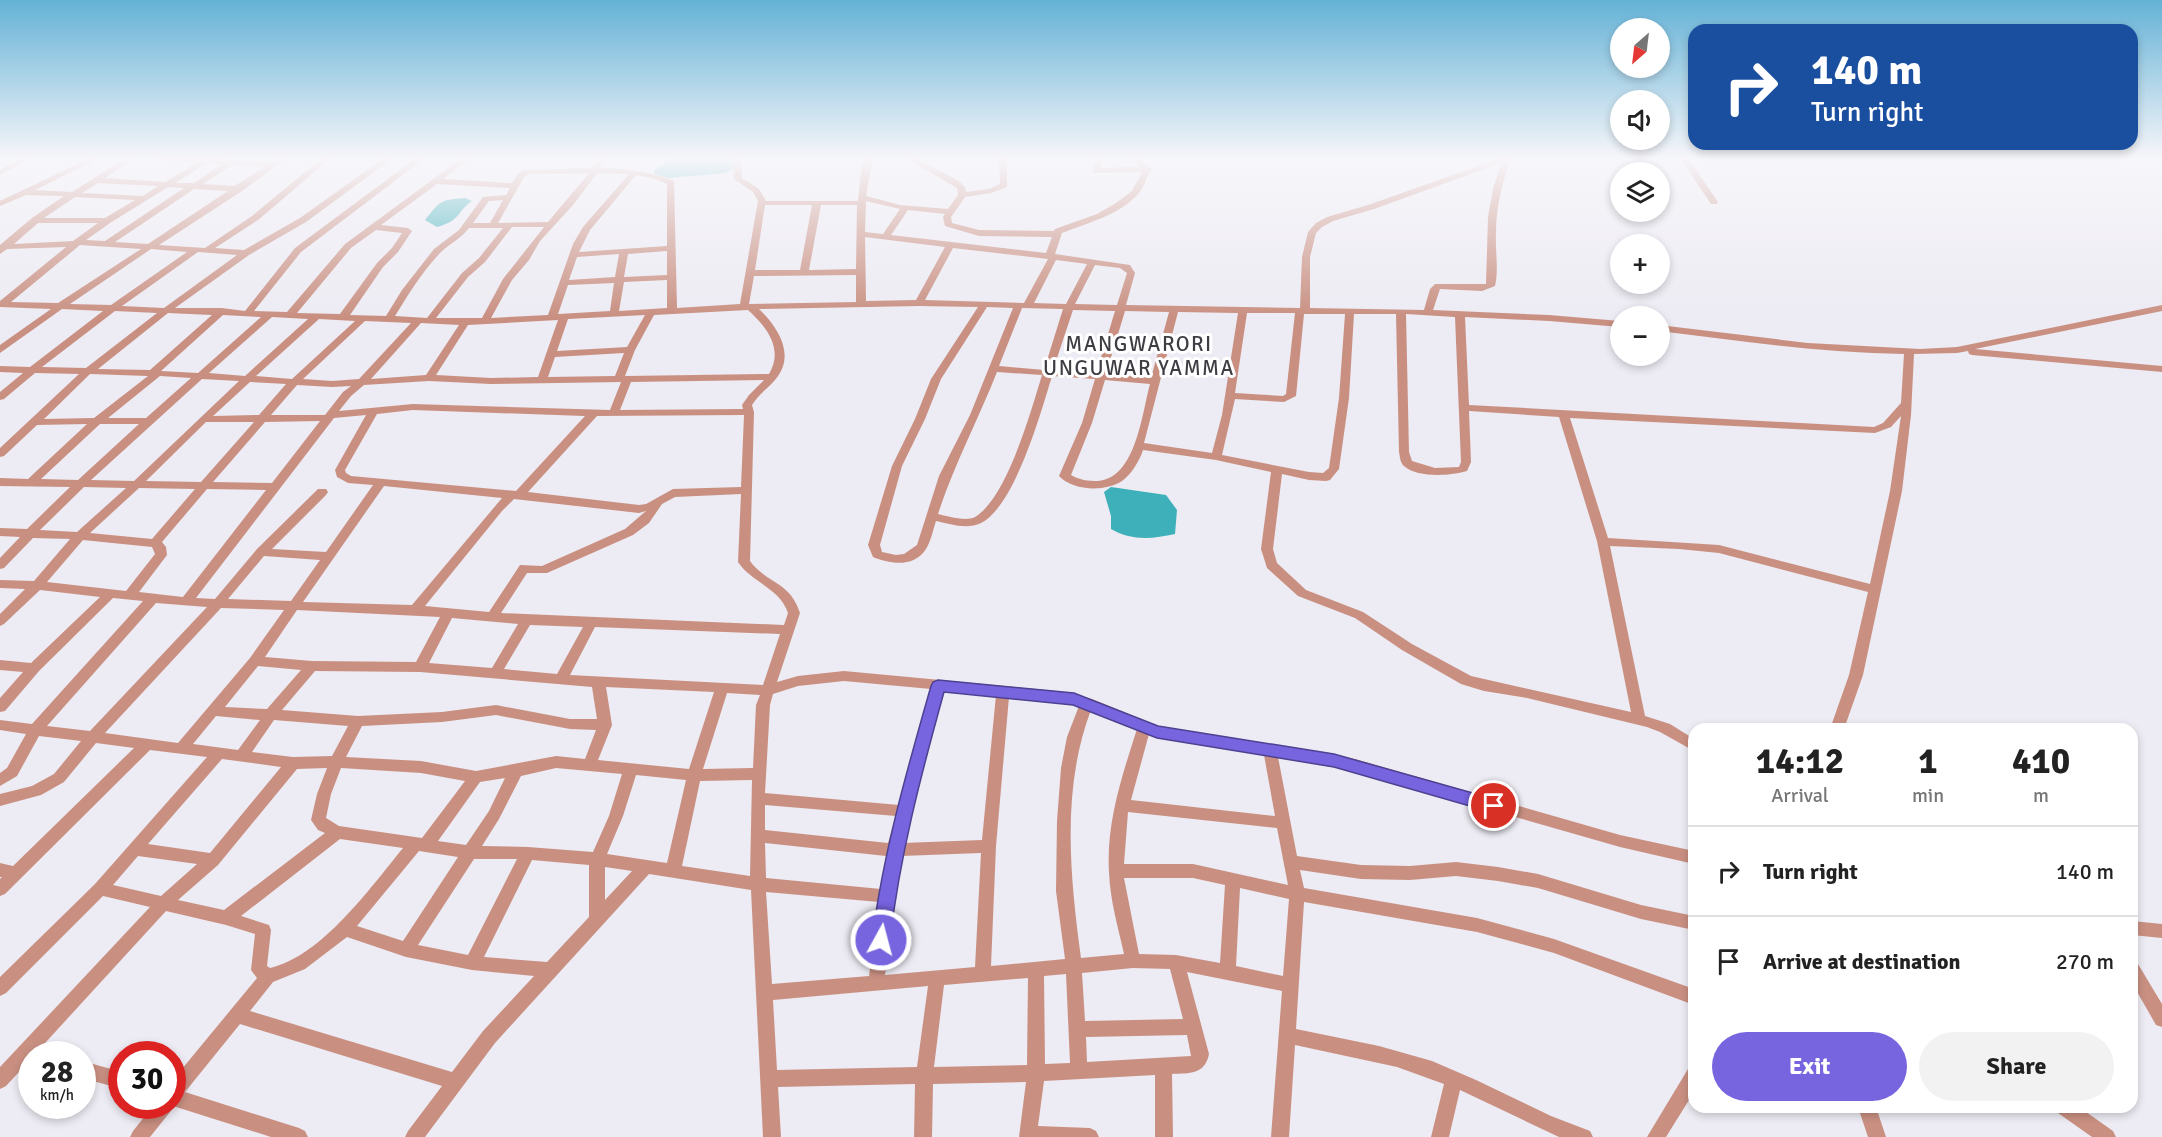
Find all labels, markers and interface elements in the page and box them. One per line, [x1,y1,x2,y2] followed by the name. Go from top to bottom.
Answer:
[1610,18,1670,78] north arrow
[1610,18,1670,366] map controls
[1811,45,1922,96] text: 140 m
[1712,48,1790,126] icon: right
[1610,90,1670,150] button: sound
[1811,96,1924,129] text: Turn right
[1610,162,1670,222] button: layers
[1610,234,1670,294] button: +
[1610,306,1670,366] button: −
[1043,331,1235,381] district label: MANGWARORI UNGUWAR YAMMA
[1756,739,1844,784] text: 14:12
[1918,739,1938,784] text: 1
[2012,739,2070,784] text: 410
[1468,780,1519,831] pin
[1771,783,1829,808] text: Arrival
[1912,783,1944,808] text: min
[2033,783,2049,808] text: m
[1477,789,1510,822] icon: arrive
[1712,855,1745,888] icon: right
[1763,858,1858,885] text: Turn right
[2056,858,2114,885] text: 140 m
[849,908,913,972] position arrow
[1712,945,1745,978] icon: arrive
[1763,948,1960,975] text: Arrive at destination
[2056,948,2114,975] text: 270 m
[1712,1032,1907,1101] button: Exit
[1919,1032,2114,1101] button: Share
[108,1041,186,1119] speed limit sign: 30
[41,1054,73,1091] text: 28
[40,1086,74,1104] text: km/h

